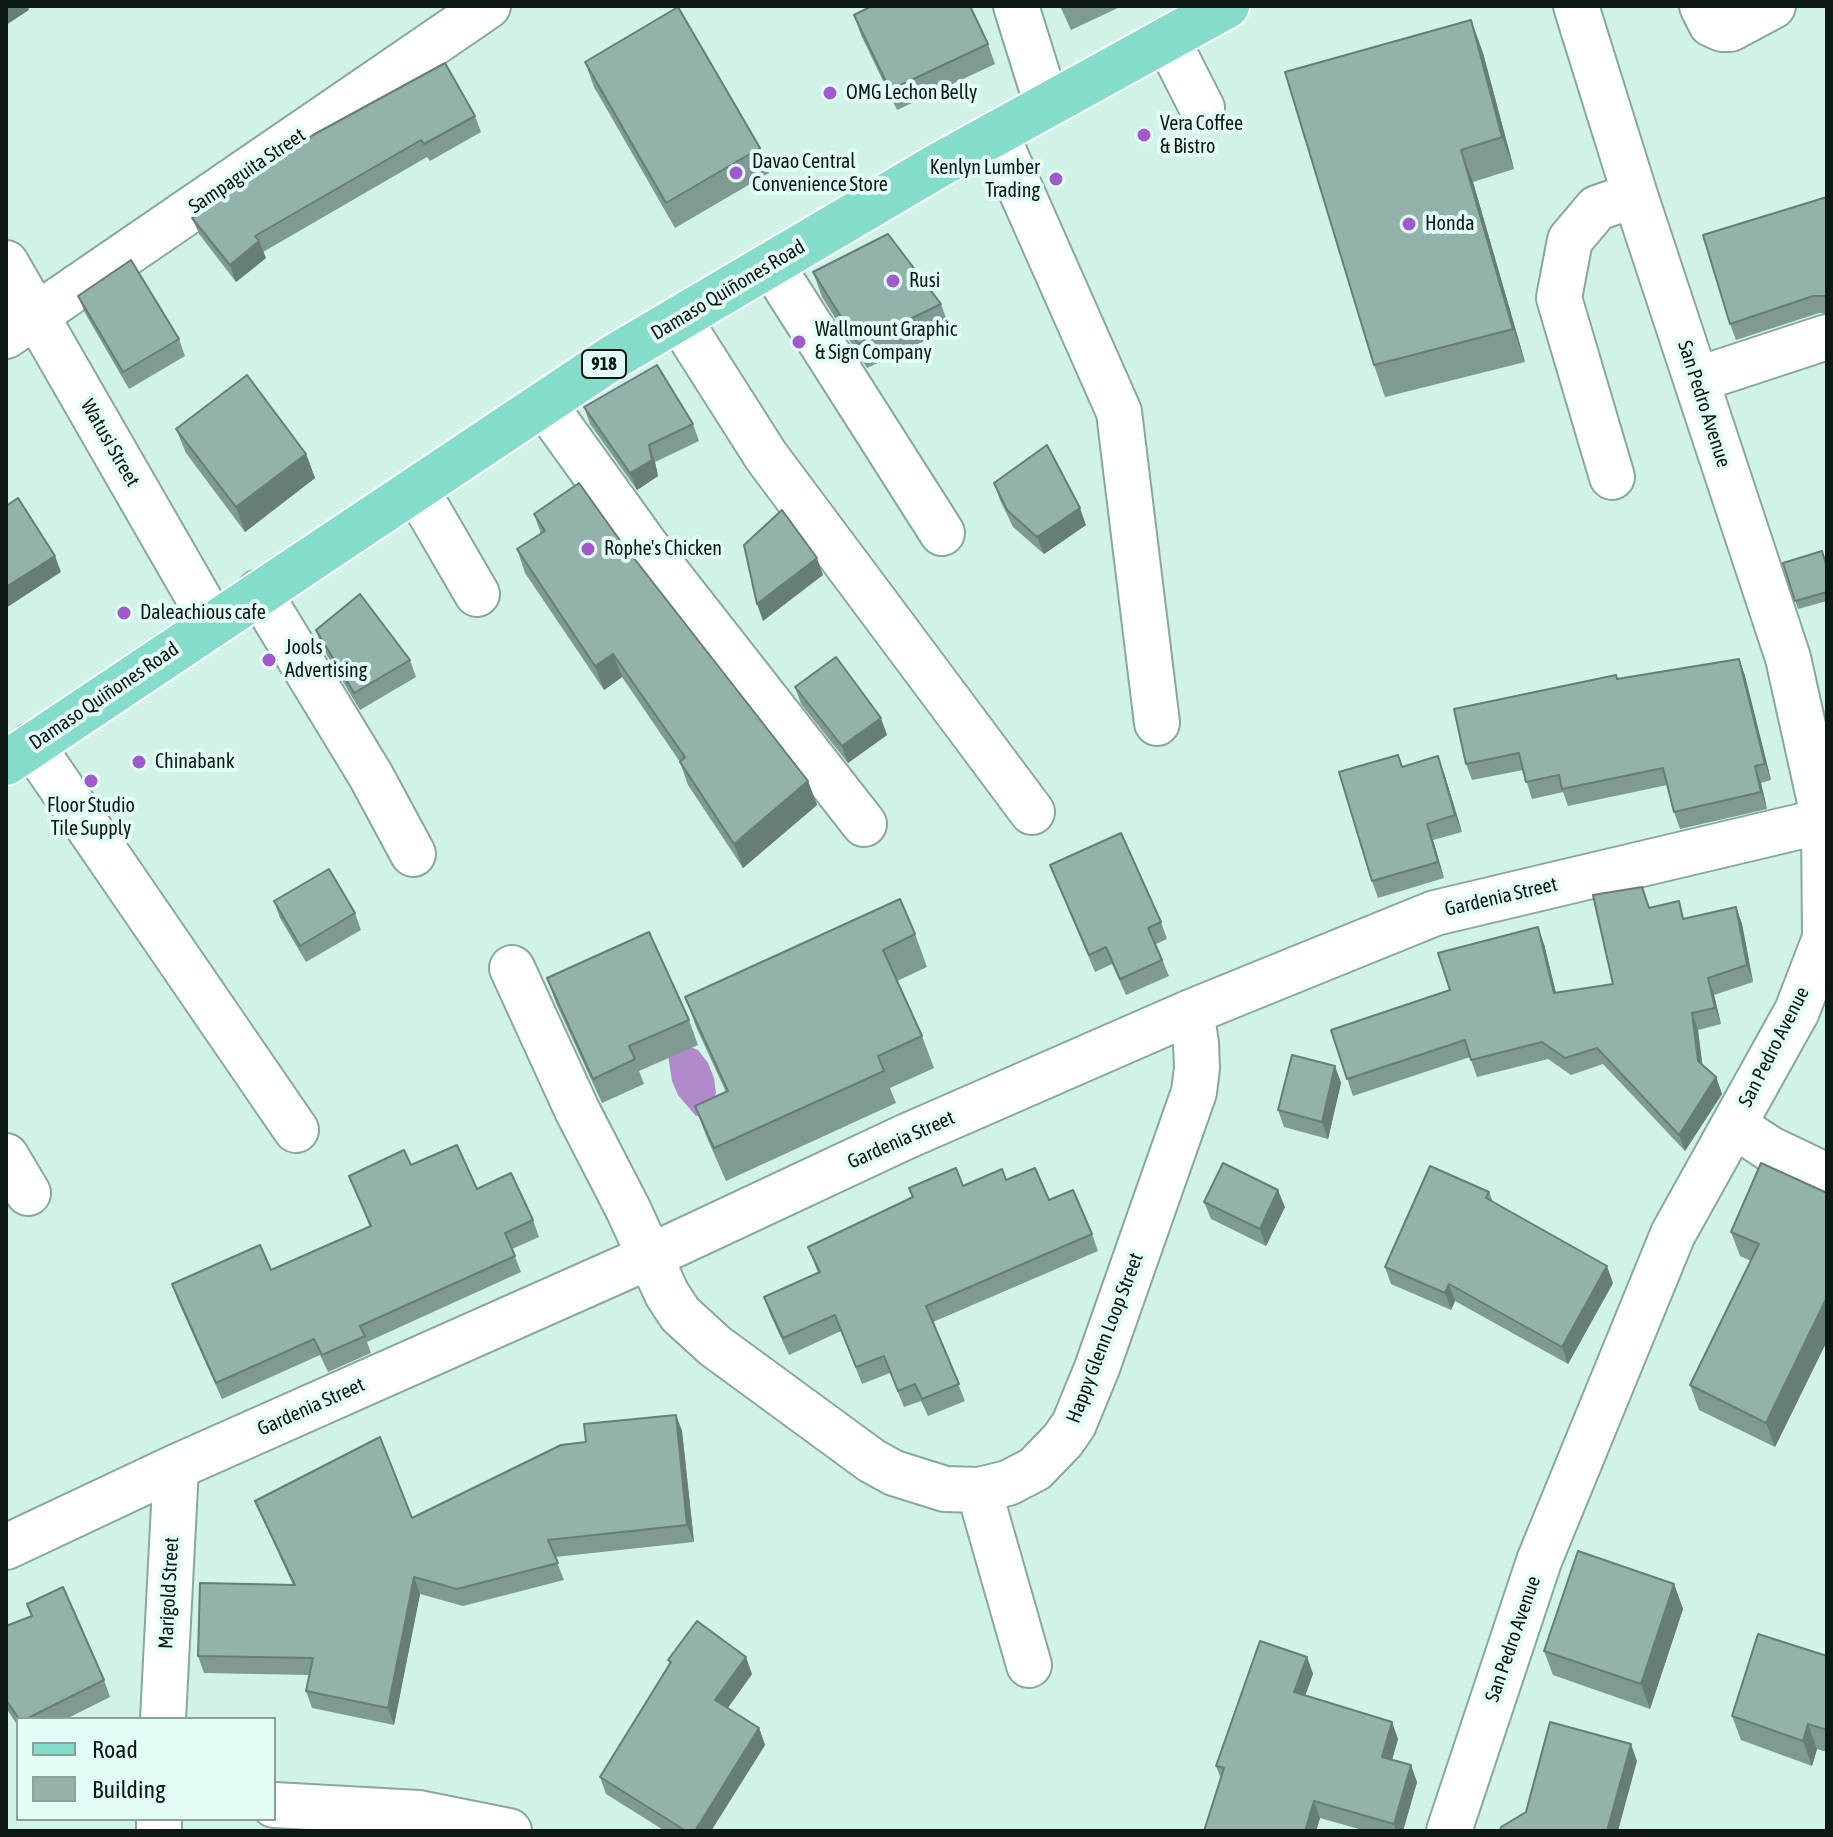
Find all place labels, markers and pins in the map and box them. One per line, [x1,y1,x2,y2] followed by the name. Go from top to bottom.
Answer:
[846,81,977,105] place label: OMG Lechon Belly
[821,84,839,102] marker: OMG Lechon Belly
[1160,112,1243,159] place label: Vera Coffee & Bistro
[1135,126,1153,144] marker: Vera Coffee & Bistro
[752,150,888,197] place label: Davao Central Convenience Store
[930,156,1040,203] place label: Kenlyn Lumber Trading
[727,164,745,182] marker: Davao Central Convenience Store
[1047,170,1065,188] marker: Kenlyn Lumber Trading
[1425,212,1474,236] place label: Honda
[1400,215,1418,233] marker: Honda
[909,269,940,293] place label: Rusi
[884,272,902,290] marker: Rusi
[815,318,957,365] place label: Wallmount Graphic & Sign Company
[790,333,808,351] marker: Wallmount Graphic & Sign Company
[604,537,722,561] place label: Rophe's Chicken
[579,540,597,558] marker: Rophe's Chicken
[140,601,266,625] place label: Daleachious cafe
[115,604,133,622] marker: Daleachious cafe
[285,636,367,683] place label: Jools Advertising
[260,651,278,669] marker: Jools Advertising
[155,750,235,774] place label: Chinabank
[130,753,148,771] marker: Chinabank
[82,772,100,790] marker: Floor Studio Tile Supply
[47,794,135,841] place label: Floor Studio Tile Supply

